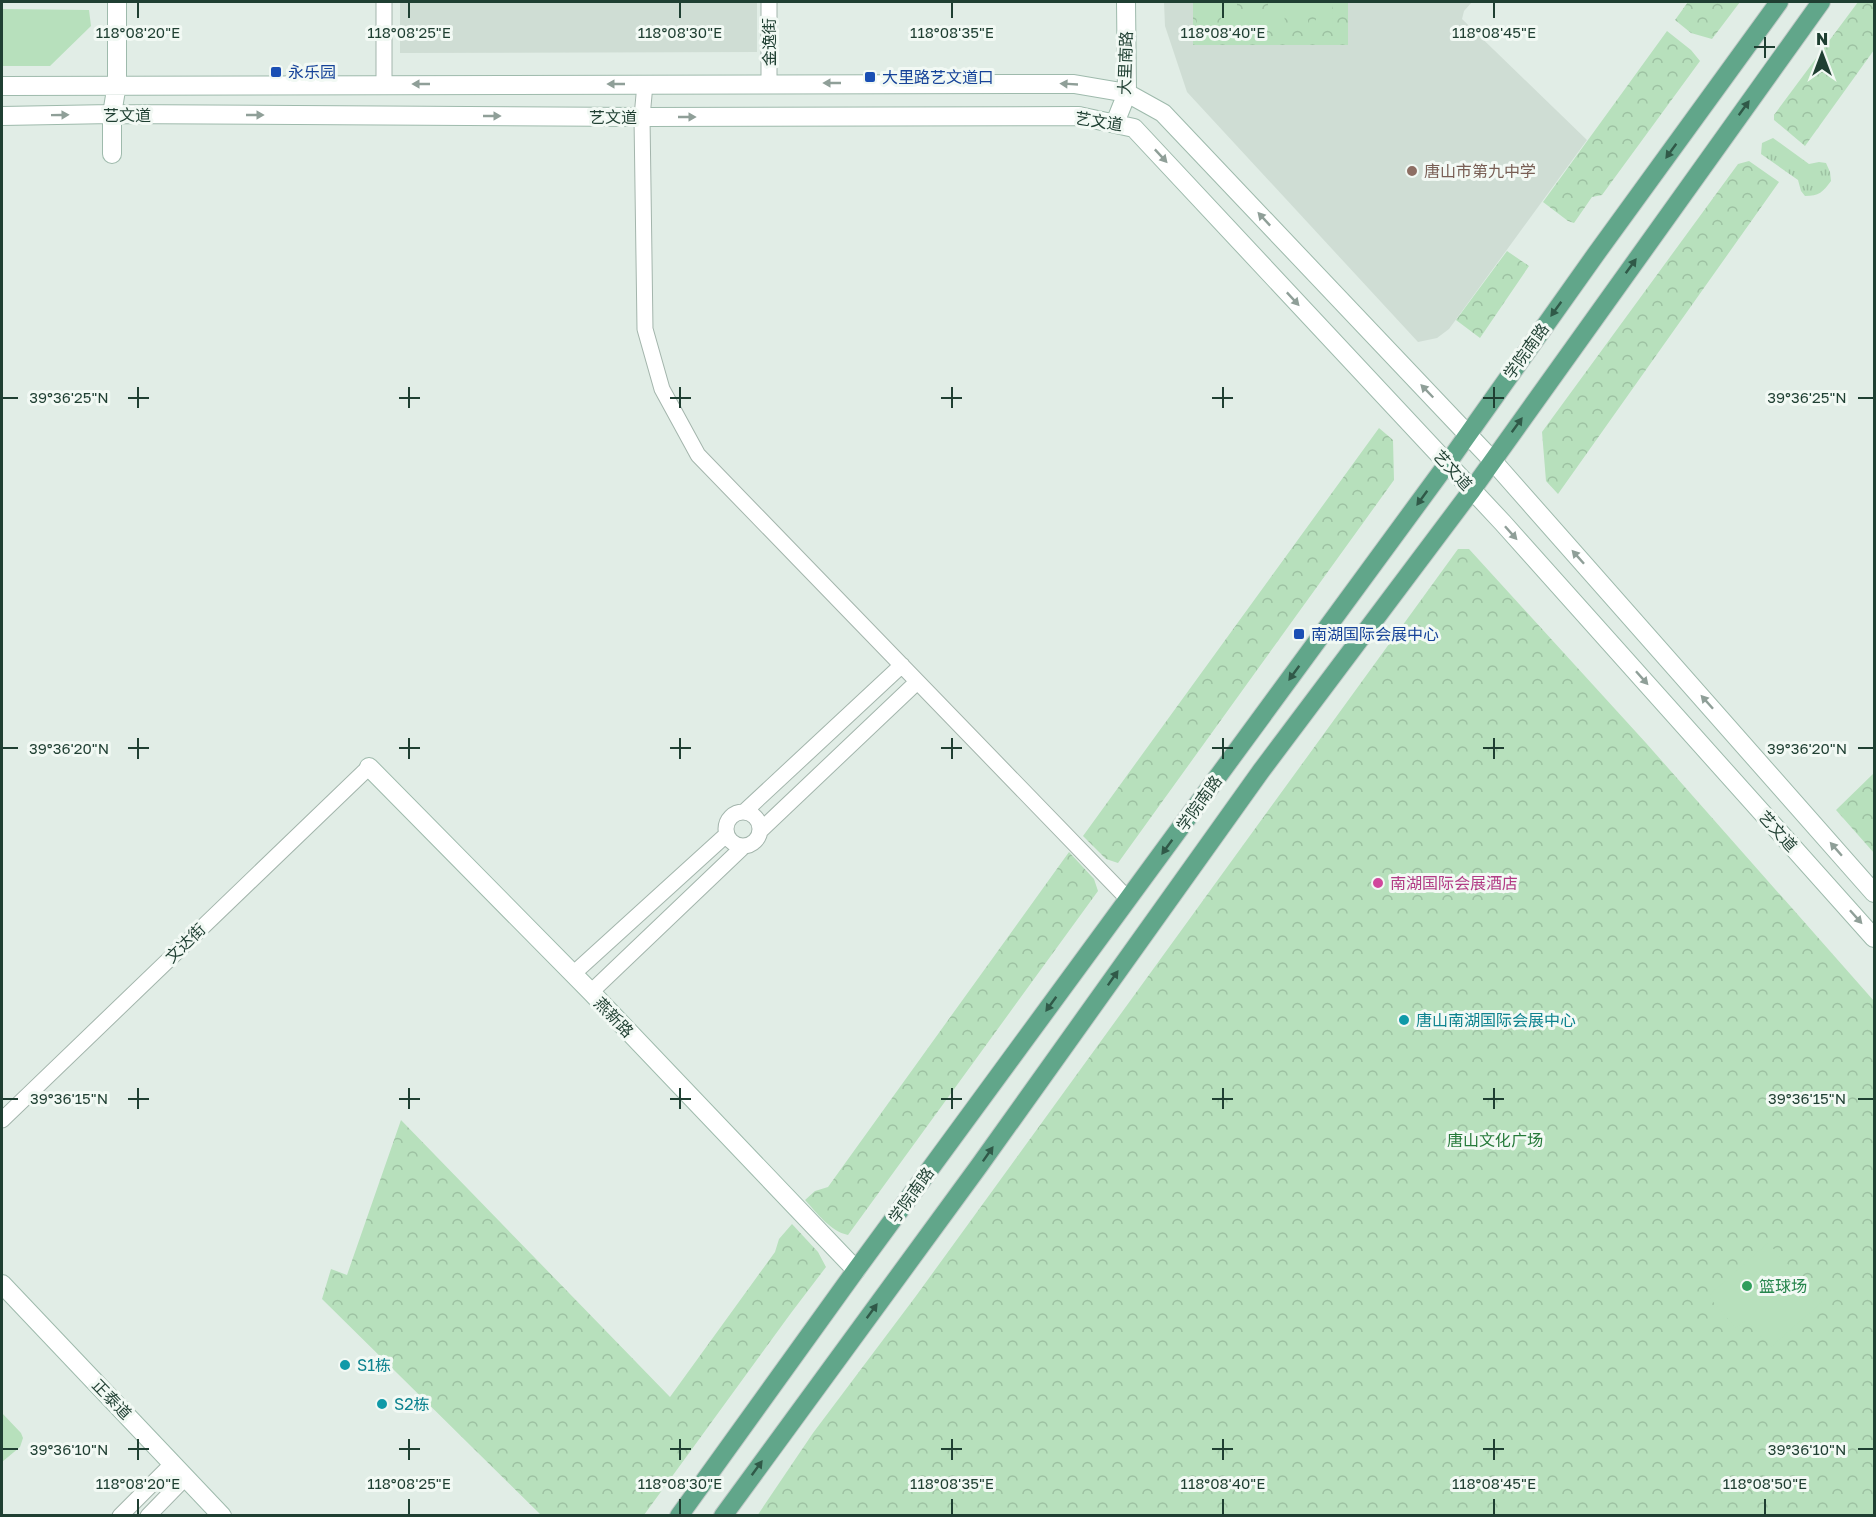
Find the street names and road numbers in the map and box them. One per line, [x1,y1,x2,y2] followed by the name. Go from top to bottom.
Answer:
[759,18,779,66] street label: 金逸街
[1114,31,1136,95] street label: 大里南路
[103,105,151,125] street label: 艺文道
[589,107,637,127] street label: 艺文道
[1074,107,1124,135] street label: 艺文道
[1499,319,1553,383] street label: 学院南路
[1429,446,1477,494] street label: 艺文道
[1172,771,1226,835] street label: 学院南路
[1755,806,1801,856] street label: 艺文道
[161,919,209,967] street label: 文达街
[590,993,638,1041] street label: 燕新路
[884,1163,938,1227] street label: 学院南路
[88,1375,136,1423] street label: 正泰道

